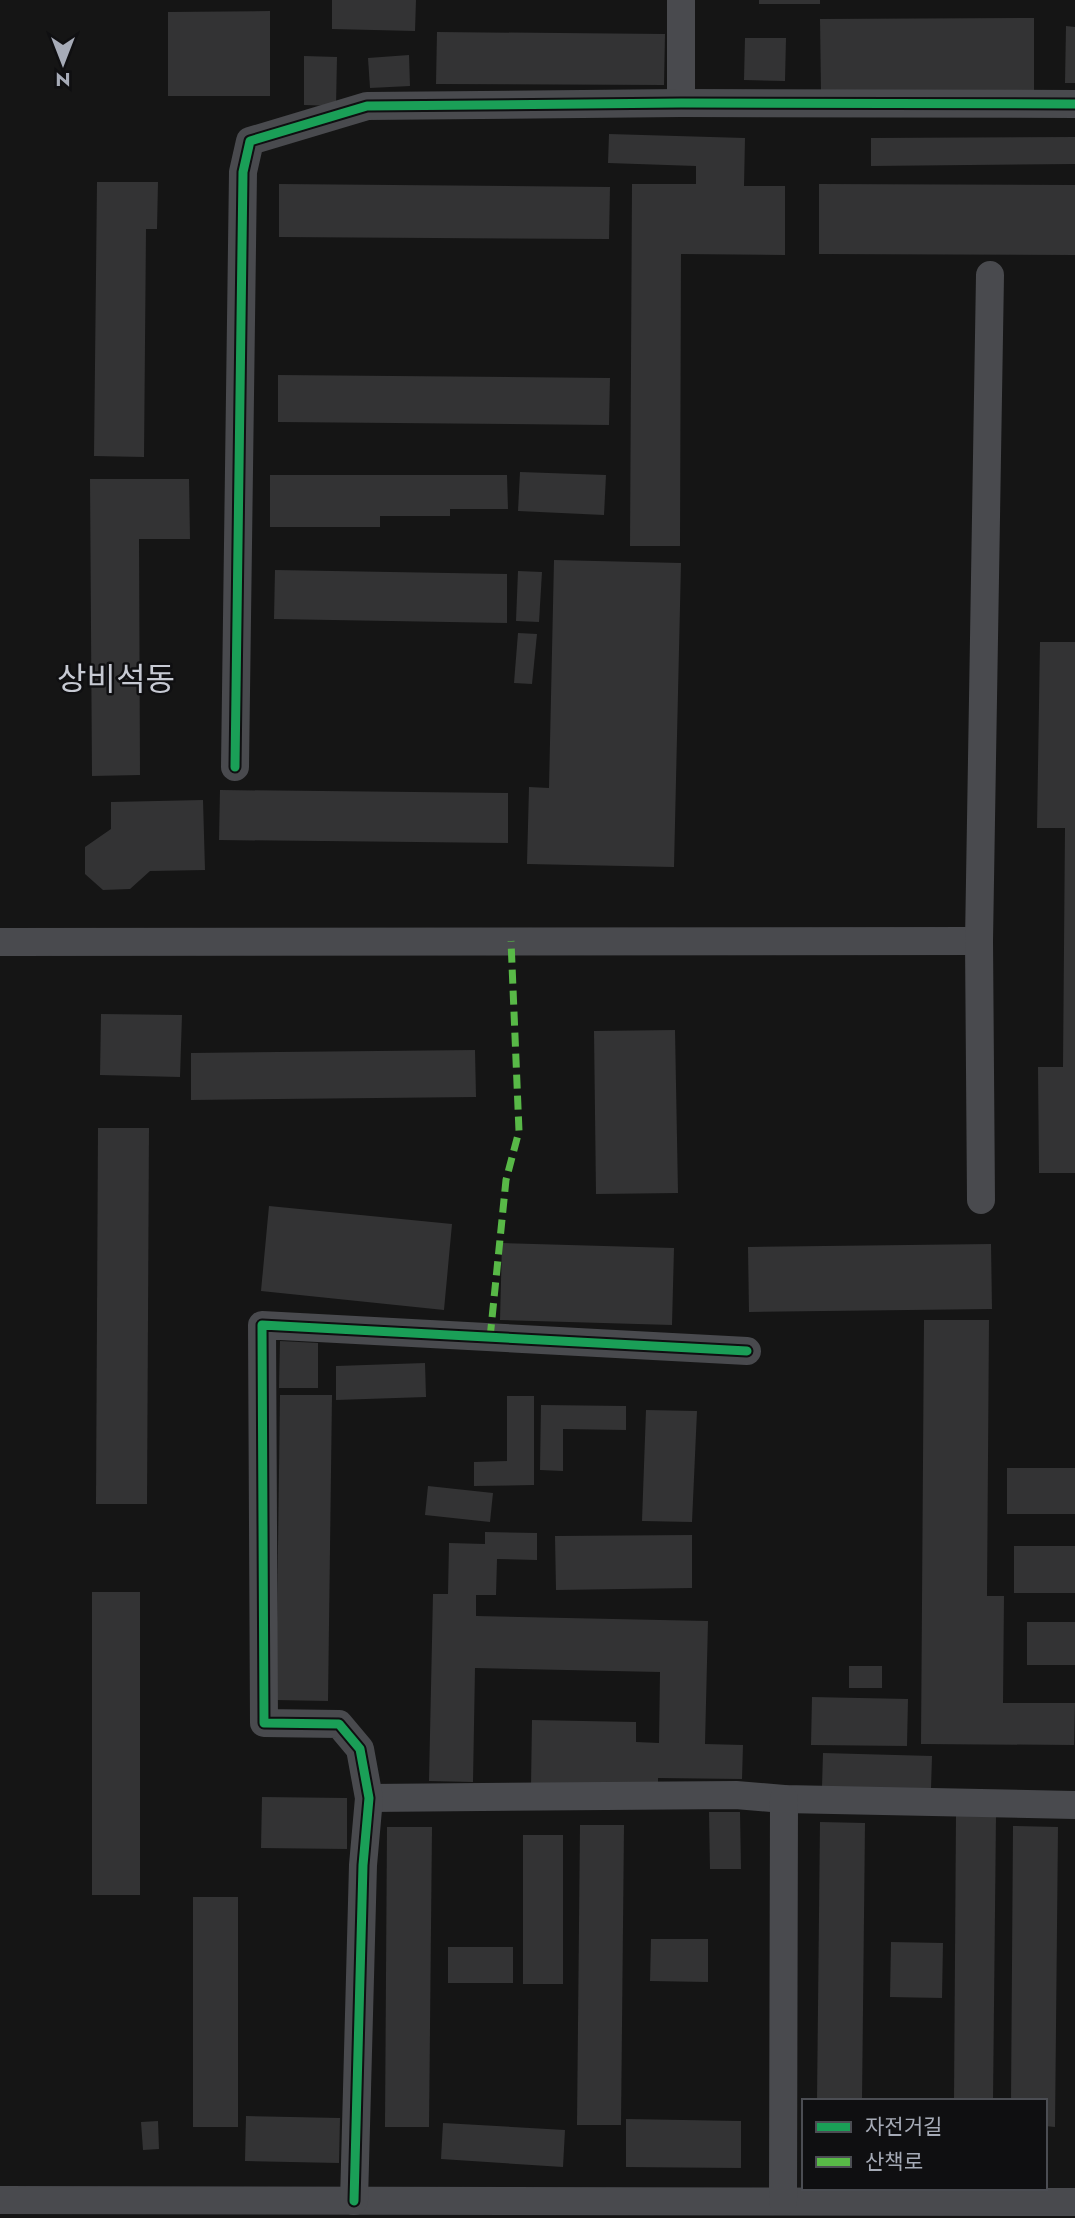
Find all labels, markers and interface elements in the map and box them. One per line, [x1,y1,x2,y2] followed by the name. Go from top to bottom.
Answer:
[28,28,98,98] north arrow
[55,66,71,93] text: N
[57,656,175,702] district label: 상비석동
[802,2099,1047,2190] legend
[865,2112,942,2142] text: 자전거길
[865,2147,923,2177] text: 산책로

